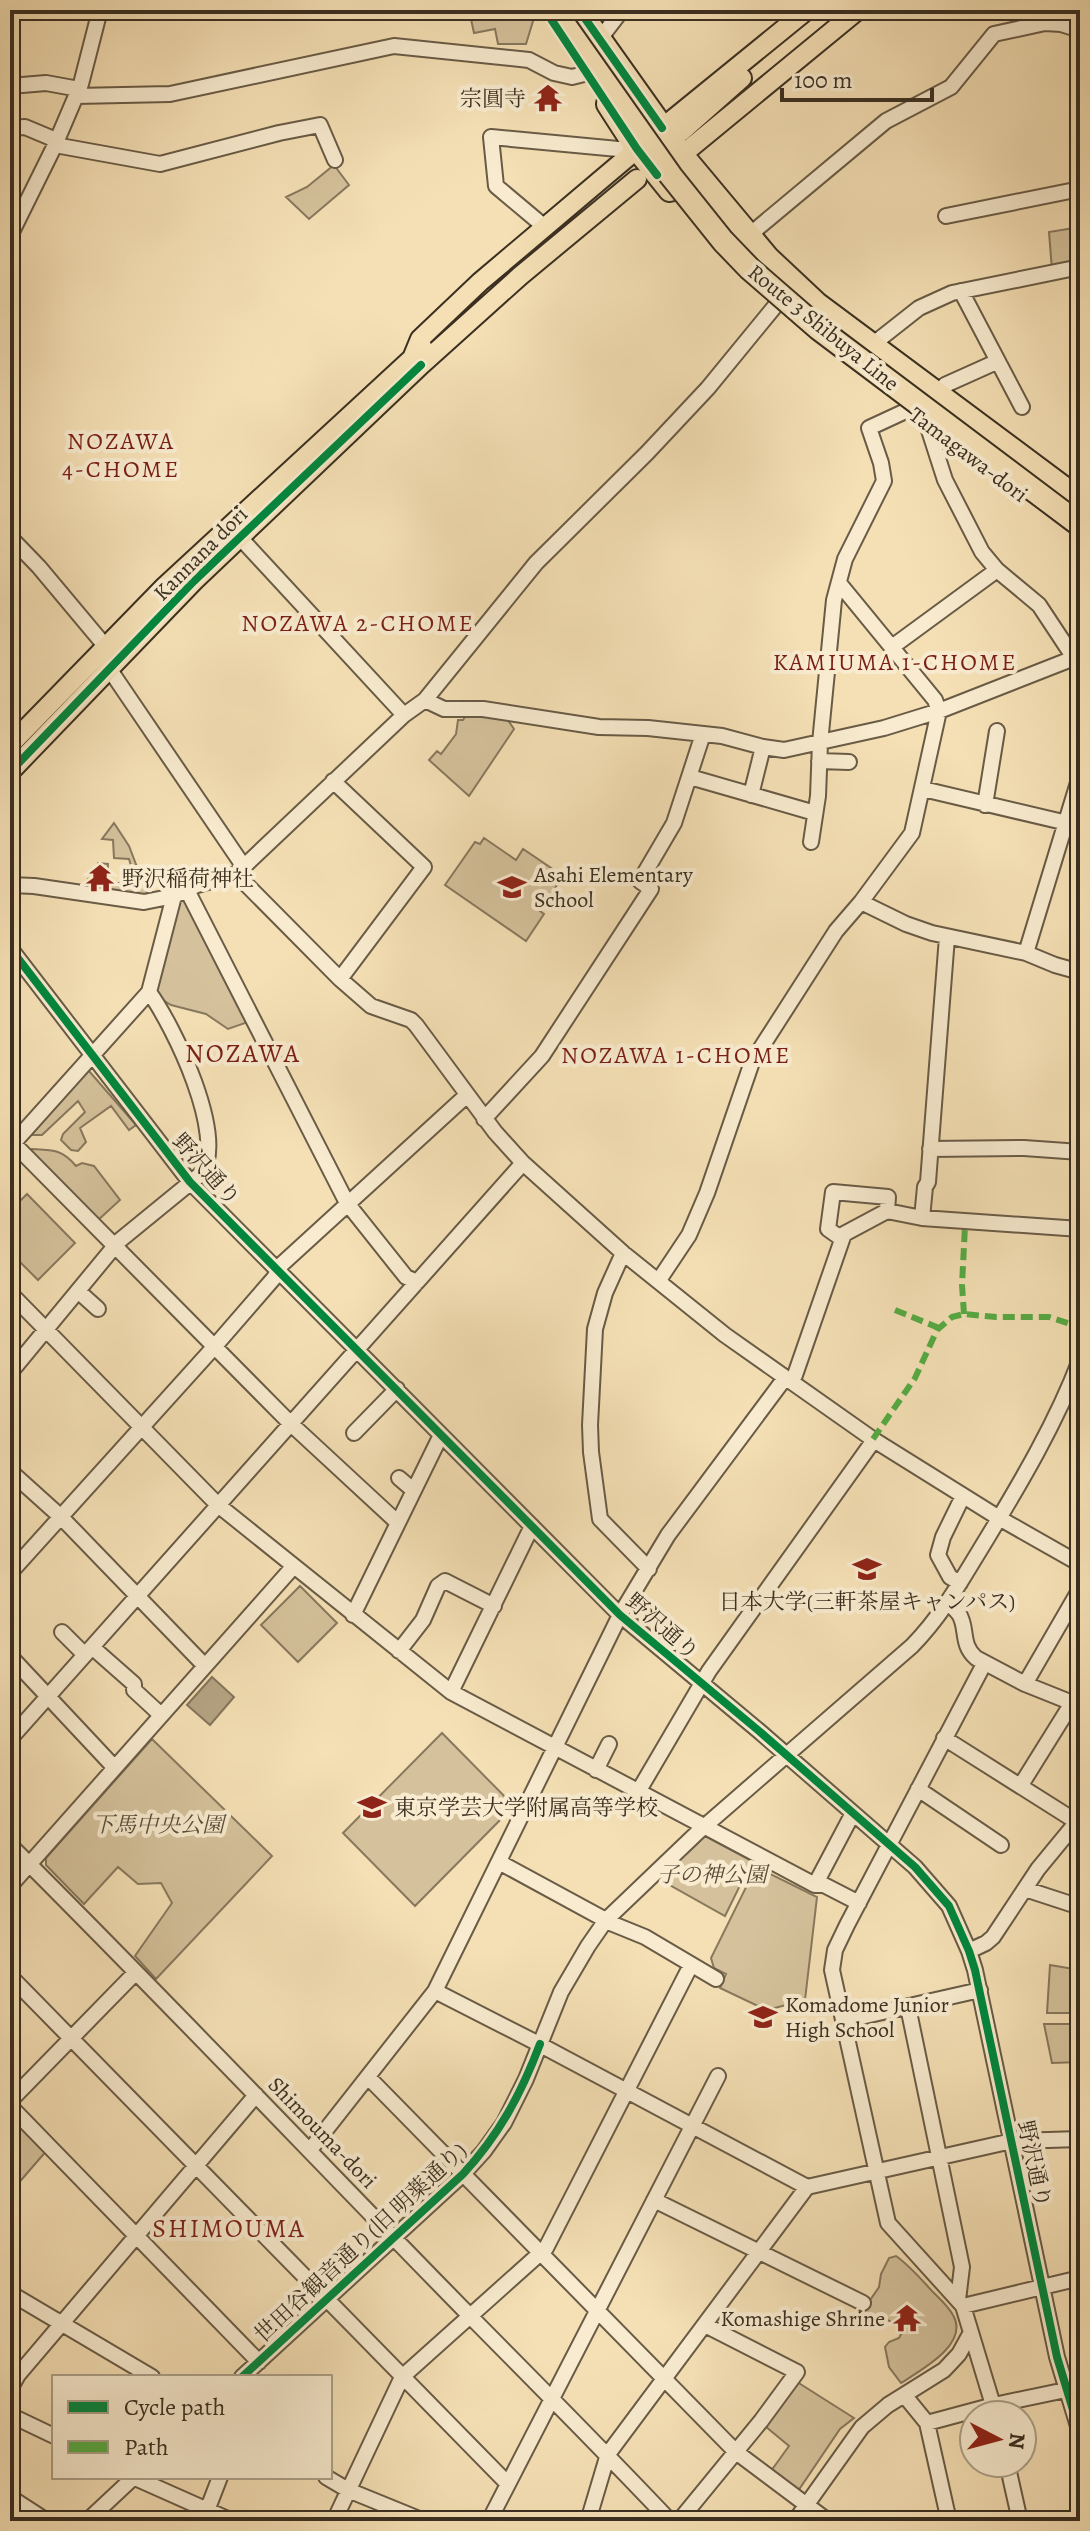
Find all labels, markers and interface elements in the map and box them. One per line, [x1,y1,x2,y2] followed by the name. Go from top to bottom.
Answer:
[782,52,932,102] scale bar
[794,64,853,96] text: 100 m
[533,83,563,113] temple icon: 宗圓寺
[460,84,526,114] place label: 宗圓寺
[741,257,905,398] street label: Route 3 Shibuya Line
[903,400,1034,509] street label: Tamagawa-dori
[62,425,180,485] district label: NOZAWA 4-CHOME
[147,500,255,608] street label: Kannana dori
[241,607,475,639] district label: NOZAWA 2-CHOME
[773,646,1017,678] district label: KAMIUMA 1-CHOME
[533,860,693,915] place label: Asahi Elementary School
[85,863,115,893] temple icon: 野沢稲荷神社
[122,864,254,894] place label: 野沢稲荷神社
[497,872,527,902] school or university icon: Asahi Elementary School
[185,1036,301,1071] district label: NOZAWA
[561,1039,791,1071] district label: NOZAWA 1-CHOME
[166,1127,247,1212] street label: 野沢通り
[852,1554,882,1584] school or university icon: 日本大学(三軒茶屋キャンパス)
[619,1587,705,1667] street label: 野沢通り
[719,1587,1015,1617] place label: 日本大学(三軒茶屋キャンパス)
[357,1792,387,1822] school or university icon: 東京学芸大学附属高等学校
[394,1793,658,1823] place label: 東京学芸大学附属高等学校
[92,1810,227,1840] park label: 下馬中央公園
[657,1860,770,1890] park label: 子の神公園
[785,1990,949,2045] place label: Komadome Junior High School
[748,2002,778,2032] school or university icon: Komadome Junior High School
[261,2070,383,2195] street label: Shimouma-dori
[1010,2118,1058,2210] street label: 野沢通り
[248,2136,473,2349] street label: 世田谷観音通り(旧 明薬通り)
[152,2211,306,2246] district label: SHIMOUMA
[892,2303,922,2333] temple icon: Komashige Shrine
[721,2304,885,2334] place label: Komashige Shrine
[52,2375,332,2479] legend
[124,2391,225,2423] text: Cycle path
[958,2399,1038,2479] north arrow
[124,2431,169,2463] text: Path
[1001,2431,1033,2451] text: N

